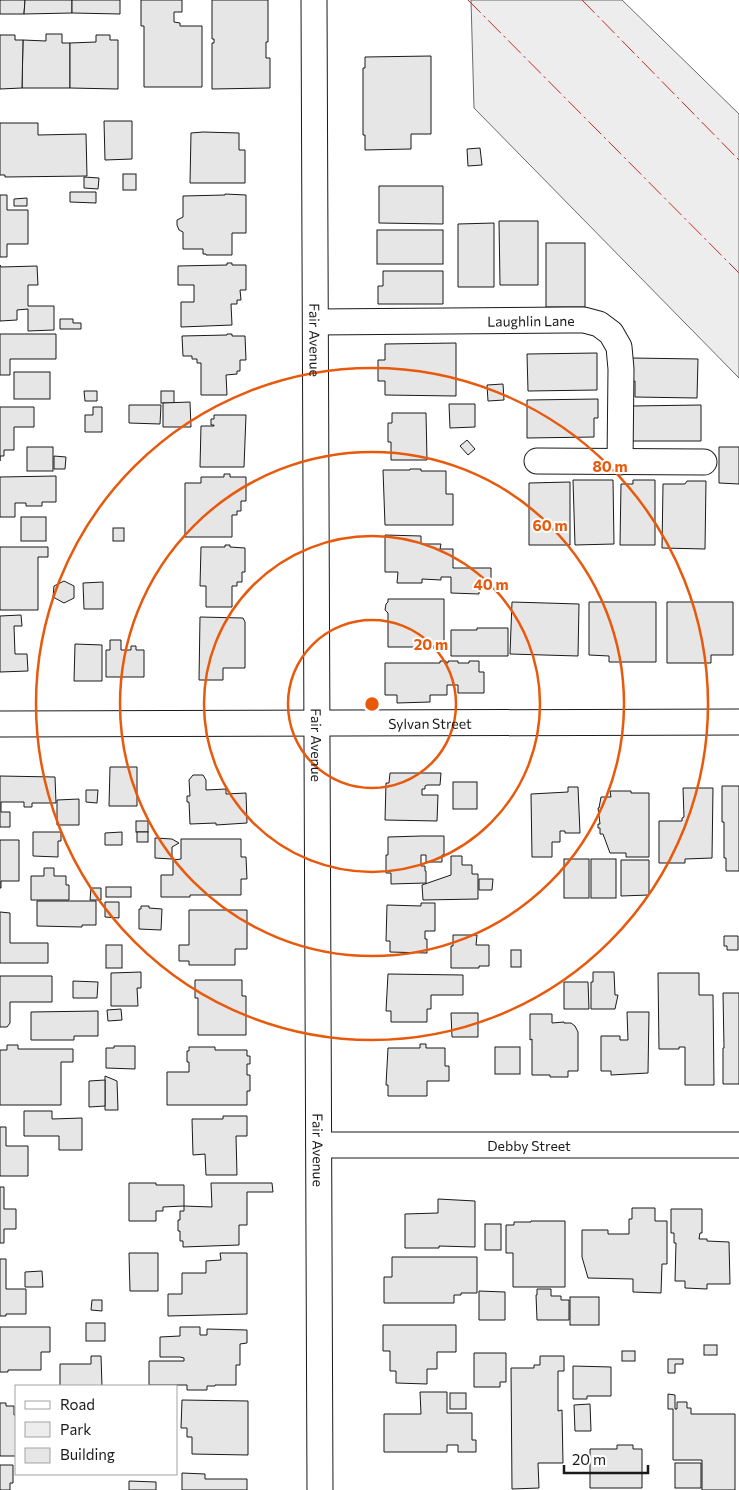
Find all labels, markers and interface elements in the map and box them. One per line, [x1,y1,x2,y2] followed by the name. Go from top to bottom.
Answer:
[307,303,324,377] street label: Fair Avenue
[487,312,575,329] street label: Laughlin Lane
[592,457,628,475] text: 80 m
[532,516,568,534] text: 60 m
[473,575,509,593] text: 40 m
[414,635,448,653] text: 20 m
[363,695,381,713] centre of rings
[308,708,326,782] street label: Fair Avenue
[388,714,472,731] street label: Sylvan Street
[310,1113,327,1187] street label: Fair Avenue
[487,1137,571,1154] street label: Debby Street
[15,1385,178,1475] legend
[60,1395,95,1413] text: Road
[60,1420,91,1438] text: Park
[564,1442,648,1474] scale bar
[60,1445,115,1463] text: Building
[572,1450,606,1468] text: 20 m

